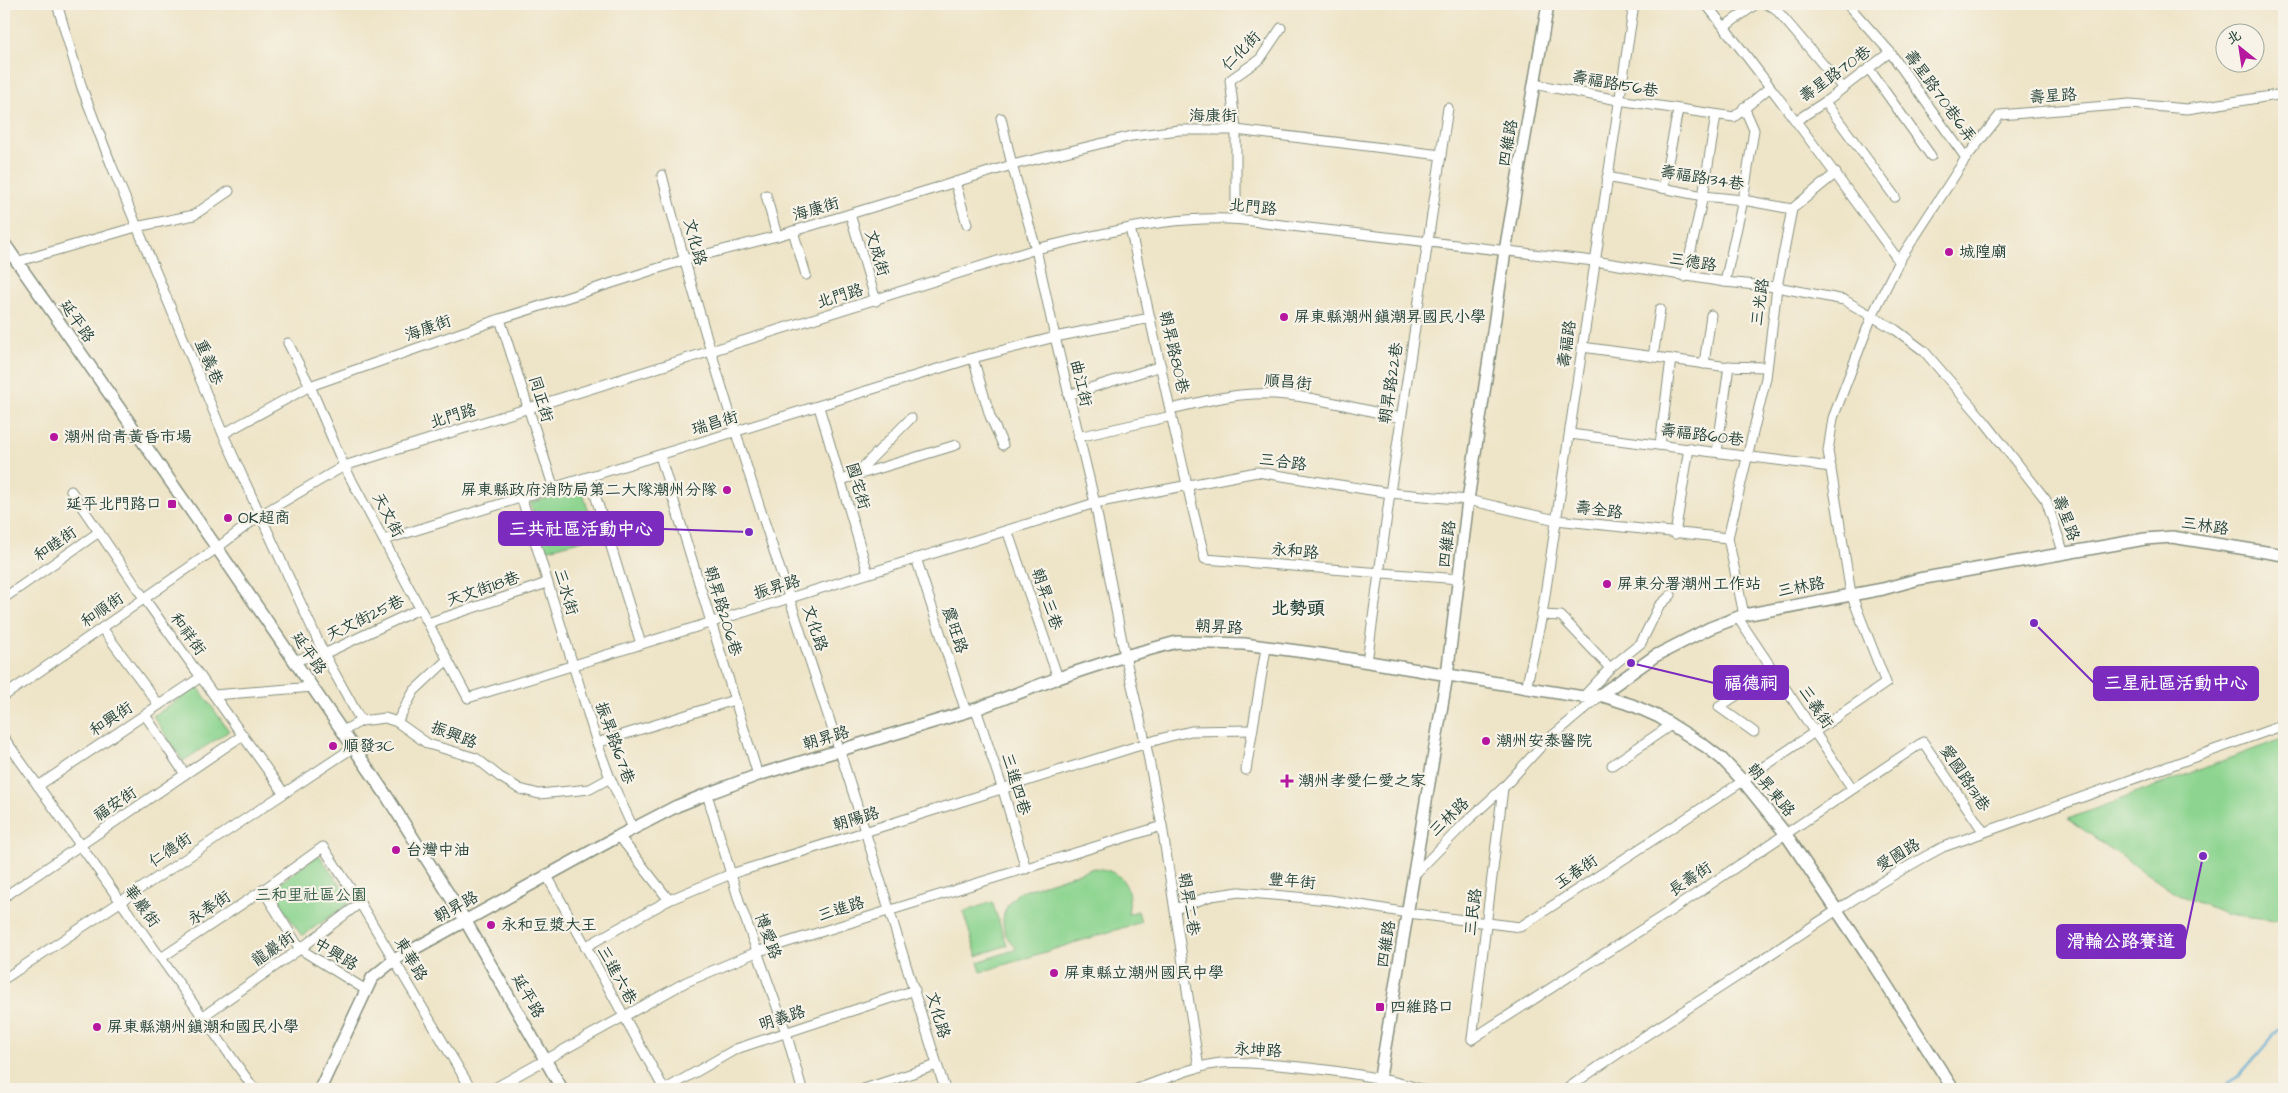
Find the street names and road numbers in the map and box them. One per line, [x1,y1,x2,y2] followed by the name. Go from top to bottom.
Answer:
[1216,26,1266,76] street label: 仁化街
[1795,40,1875,108] street label: 壽星路70巷
[1899,45,1981,147] street label: 壽星路70巷6弄
[1570,66,1660,102] street label: 壽福路156巷
[2028,83,2078,109] street label: 壽星路
[1189,105,1237,127] street label: 海康街
[1493,117,1523,169] street label: 四維路
[1658,160,1746,196] street label: 壽福路134巷
[790,192,842,226] street label: 海康街
[1228,194,1278,220] street label: 北門路
[678,216,712,268] street label: 文化路
[859,227,895,279] street label: 文成街
[1668,247,1718,277] street label: 三德路
[1746,277,1774,327] street label: 三光路
[814,278,866,314] street label: 北門路
[54,295,100,347] street label: 延平路
[1154,308,1194,396] street label: 朝昇路80巷
[402,309,454,347] street label: 海康街
[1553,319,1581,369] street label: 壽福路
[189,336,229,388] street label: 重義巷
[1374,341,1408,425] street label: 朝昇路22巷
[1065,357,1097,409] street label: 曲江街
[1263,369,1313,395] street label: 順昌街
[523,373,559,425] street label: 同正街
[427,398,479,434] street label: 北門路
[689,405,741,441] street label: 瑞昌街
[1659,419,1745,451] street label: 壽福路60巷
[1258,448,1308,476] street label: 三合路
[841,460,875,512] street label: 國宅街
[367,489,409,541] street label: 天文街
[2047,492,2085,544] street label: 壽星路
[1574,496,1624,524] street label: 壽全路
[2180,512,2230,540] street label: 三林路
[1433,519,1461,569] street label: 四維路
[29,521,81,567] street label: 和睦街
[1270,538,1320,564] street label: 永和路
[699,563,747,659] street label: 朝昇路206巷
[1026,565,1068,633] street label: 朝昇三巷
[443,566,523,612] street label: 天文街18巷
[548,566,584,618] street label: 三水街
[751,569,803,605] street label: 振昇路
[1775,572,1827,602] street label: 三林路
[76,587,128,633] street label: 和順街
[322,590,408,646] street label: 天文街25巷
[797,602,833,654] street label: 文化路
[937,604,973,656] street label: 震旺路
[165,608,211,660] street label: 和祥街
[1194,615,1244,639] street label: 朝昇路
[286,627,332,679] street label: 延平路
[1793,681,1839,733] street label: 三義街
[85,696,137,742] street label: 和興街
[590,699,640,787] street label: 振昇路167巷
[428,716,480,754] street label: 振興路
[800,720,852,756] street label: 朝昇路
[1935,740,1995,816] street label: 愛國路131巷
[996,750,1036,818] street label: 三進四巷
[1742,758,1800,822] street label: 朝昇東路
[89,781,141,827] street label: 福安街
[1424,792,1474,842] street label: 三林路
[830,801,882,837] street label: 朝陽路
[144,827,196,873] street label: 仁德街
[1872,833,1924,877] street label: 愛國路
[1550,849,1602,895] street label: 玉春街
[1664,856,1716,902] street label: 長壽街
[1267,868,1317,894] street label: 豐年街
[1173,871,1205,937] street label: 朝昇二巷
[119,880,165,932] street label: 華巖街
[183,885,235,931] street label: 永奉街
[430,886,482,928] street label: 朝昇路
[1459,887,1487,937] street label: 三民路
[815,891,867,927] street label: 三進路
[749,910,787,962] street label: 博愛路
[1371,919,1401,969] street label: 四維路
[247,926,299,972] street label: 龍巖街
[310,932,362,976] street label: 中興路
[389,933,433,985] street label: 東華路
[592,942,642,1008] street label: 三進六巷
[506,970,550,1022] street label: 延平路
[921,989,955,1041] street label: 文化路
[756,1000,808,1036] street label: 明義路
[1233,1038,1283,1062] street label: 永坤路

